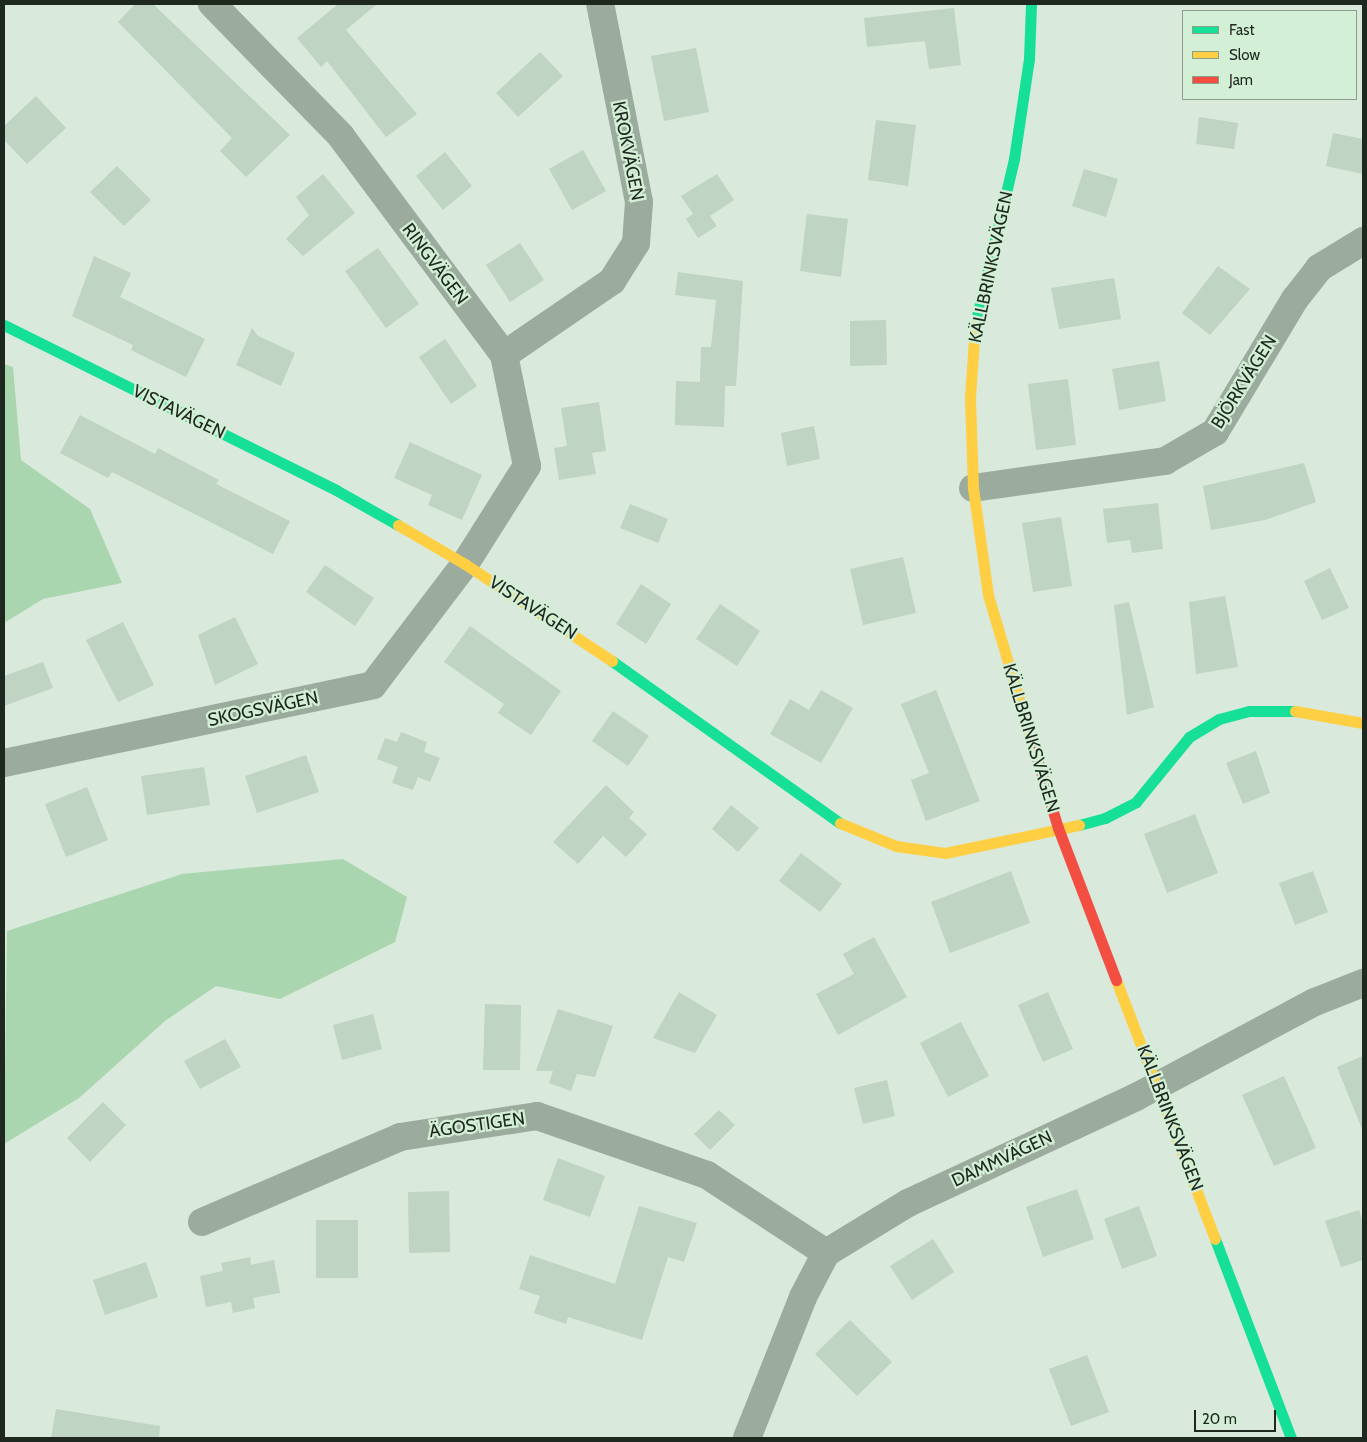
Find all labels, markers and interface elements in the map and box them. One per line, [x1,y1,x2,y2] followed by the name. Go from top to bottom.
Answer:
[1182,10,1357,100] legend
[1229,21,1254,39] text: Fast
[1229,46,1260,64] text: Slow
[1229,71,1253,89] text: Jam
[608,99,648,203] street label: KROKVÄGEN
[964,189,1018,345] street label: KÄLLBRINKSVÄGEN
[398,219,472,309] street label: RINGVÄGEN
[1207,331,1281,433] street label: BJÖRKVÄGEN
[129,380,229,444] street label: VISTAVÄGEN
[485,572,581,644] street label: VISTAVÄGEN
[998,661,1064,815] street label: KÄLLBRINKSVÄGEN
[206,687,320,731] street label: SKOGSVÄGEN
[1132,1042,1208,1194] street label: KÄLLBRINKSVÄGEN
[428,1108,526,1142] street label: ÄGOSTIGEN
[948,1126,1056,1192] street label: DAMMVÄGEN
[1197,1400,1280,1432] scale bar
[1202,1410,1237,1428] text: 20 m

